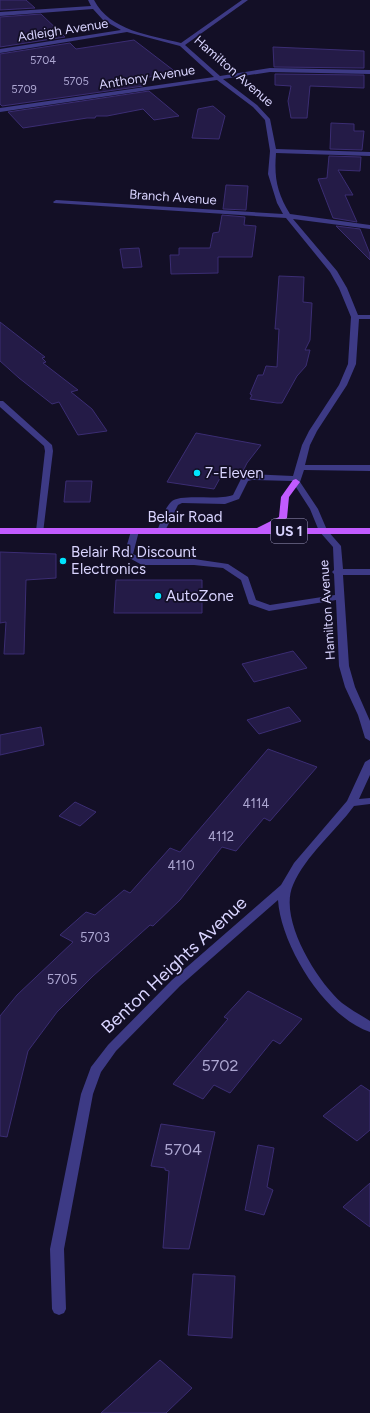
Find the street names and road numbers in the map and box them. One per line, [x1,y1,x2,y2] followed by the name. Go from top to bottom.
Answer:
[17,15,109,45] street label: Adleigh Avenue
[191,32,277,110] street label: Hamilton Avenue
[98,62,196,92] street label: Anthony Avenue
[129,186,217,208] street label: Branch Avenue
[147,508,223,526] street label: Belair Road
[271,519,307,543] road number: US 1
[316,560,338,660] street label: Hamilton Avenue
[97,892,252,1038] street label: Benton Heights Avenue

